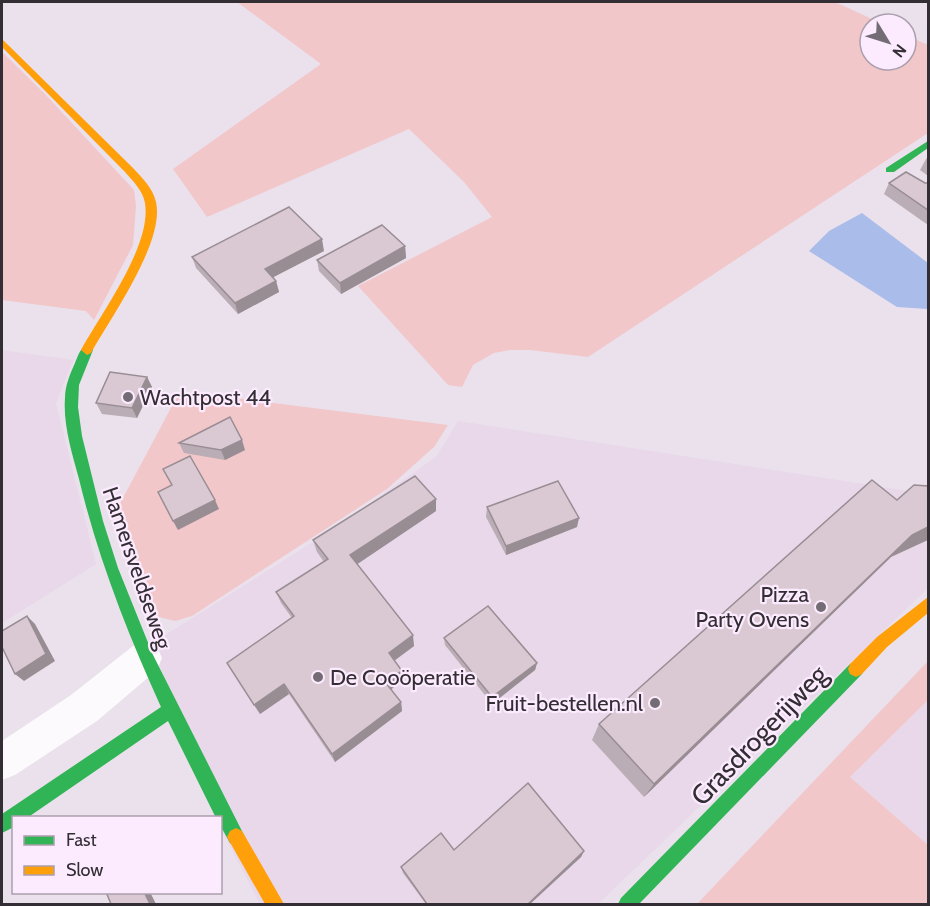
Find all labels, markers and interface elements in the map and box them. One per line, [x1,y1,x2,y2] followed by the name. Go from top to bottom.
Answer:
[858,12,918,72] north arrow
[888,41,910,61] text: N
[140,384,271,411] place label: Wachtpost 44
[121,390,135,404] marker: Wachtpost 44
[97,483,178,654] street label: Hamersveldseweg
[696,581,809,633] place label: Pizza Party Ovens
[814,600,828,614] marker: Pizza Party Ovens
[684,658,835,812] street label: Grasdrogerijweg
[330,664,476,691] place label: De Cooöperatie
[311,670,325,684] marker: De Cooöperatie
[486,690,644,717] place label: Fruit-bestellen.nl
[648,696,662,710] marker: Fruit-bestellen.nl
[12,816,222,894] legend
[66,829,97,851] text: Fast
[66,859,103,881] text: Slow

